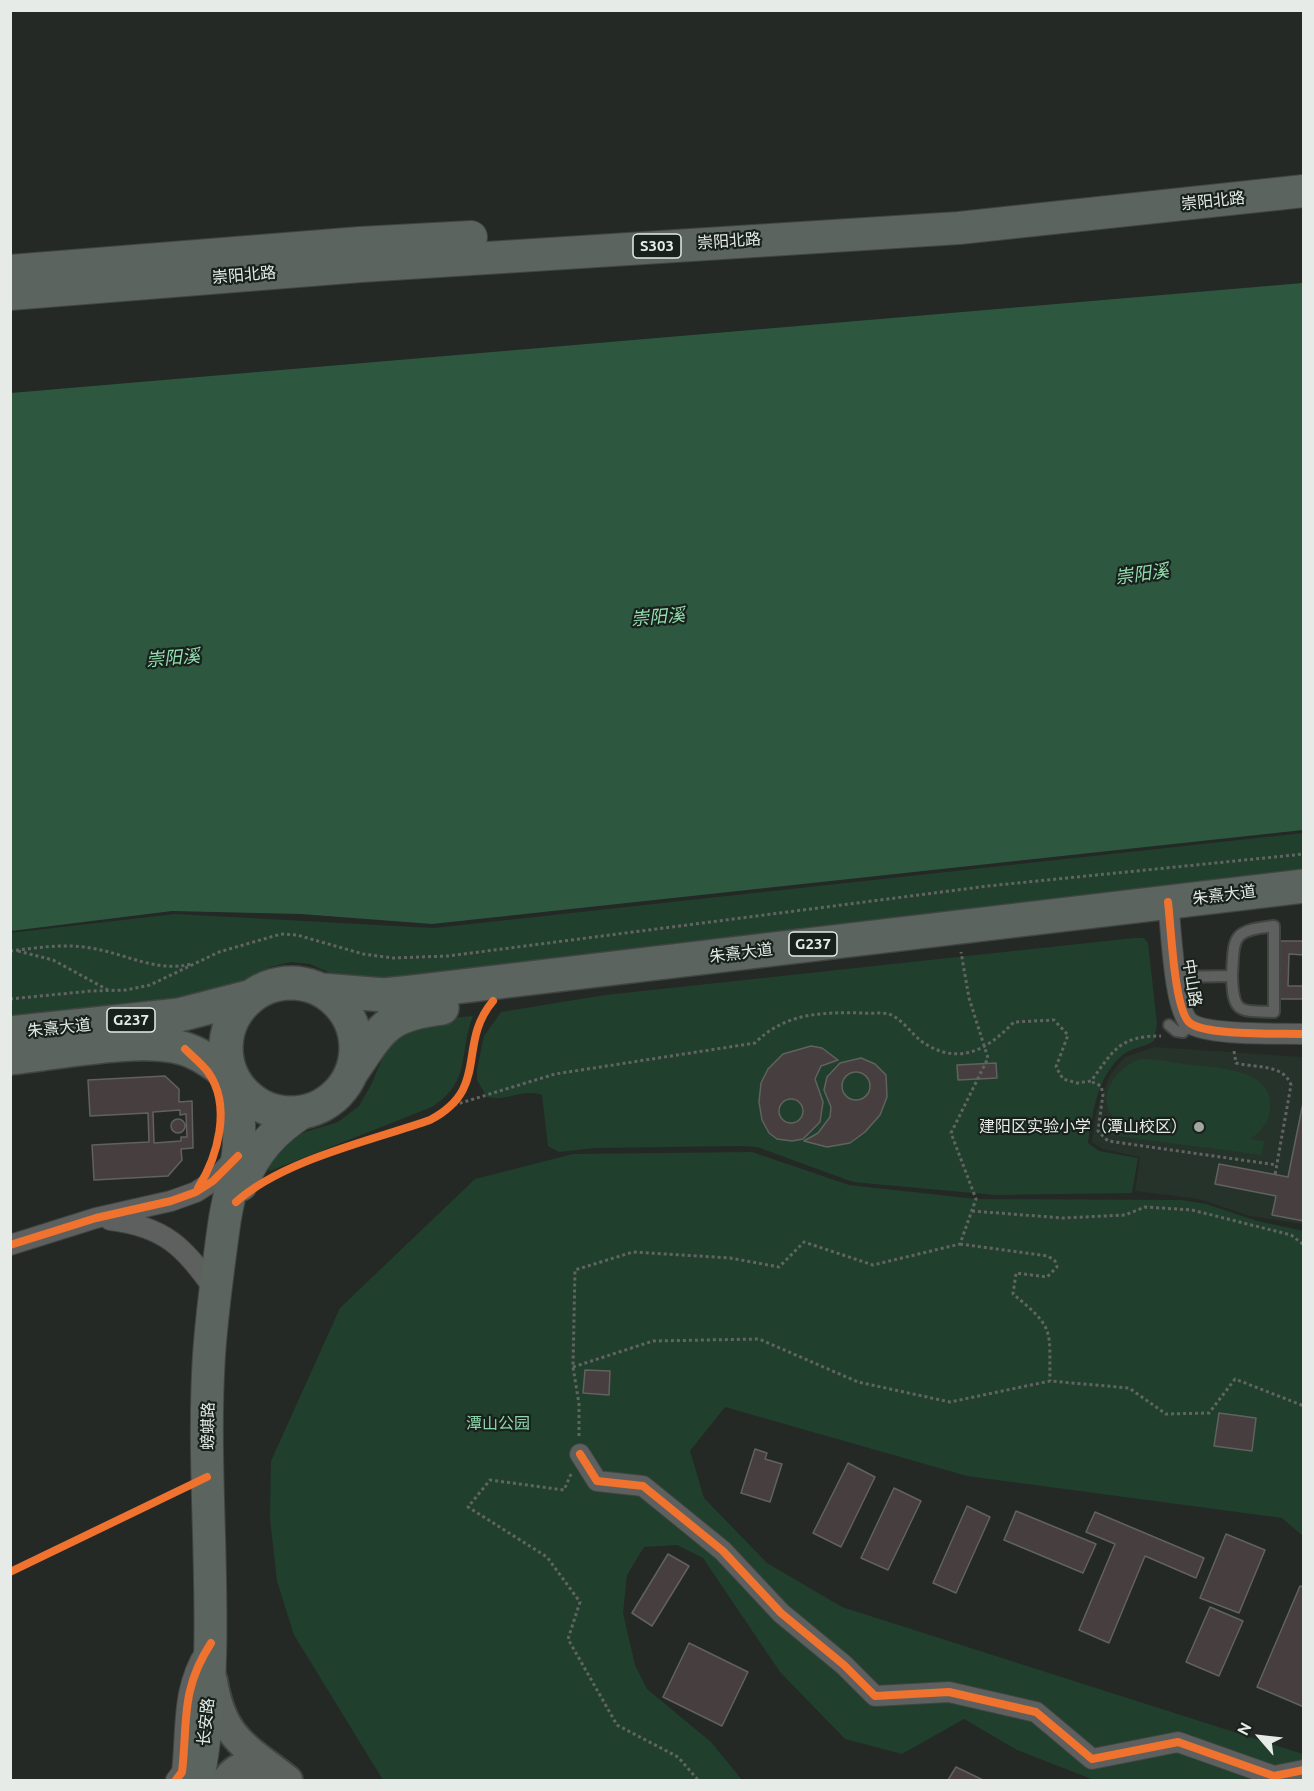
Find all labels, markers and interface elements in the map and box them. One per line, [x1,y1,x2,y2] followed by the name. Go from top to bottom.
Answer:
[1180,188,1246,214] street label: 崇阳北路
[696,229,762,253] street label: 崇阳北路
[633,234,681,258] road number: S303
[211,263,277,287] street label: 崇阳北路
[1114,560,1170,588] water label: 崇阳溪
[630,604,686,630] water label: 崇阳溪
[145,645,201,671] water label: 崇阳溪
[1191,882,1257,908] street label: 朱熹大道
[789,932,837,956] road number: G237
[708,940,774,966] street label: 朱熹大道
[1179,958,1205,1008] street label: 中山路
[107,1008,155,1032] road number: G237
[26,1015,92,1041] street label: 朱熹大道
[979,1117,1187,1137] place label: 建阳区实验小学（潭山校区）
[1192,1120,1206,1134] marker: 建阳区实验小学（潭山校区）
[198,1402,218,1450] street label: 螃蜞路
[466,1414,530,1434] park label: 潭山公园
[194,1697,218,1747] street label: 长安路
[1230,1707,1290,1767] north arrow
[1233,1719,1255,1738] text: N

